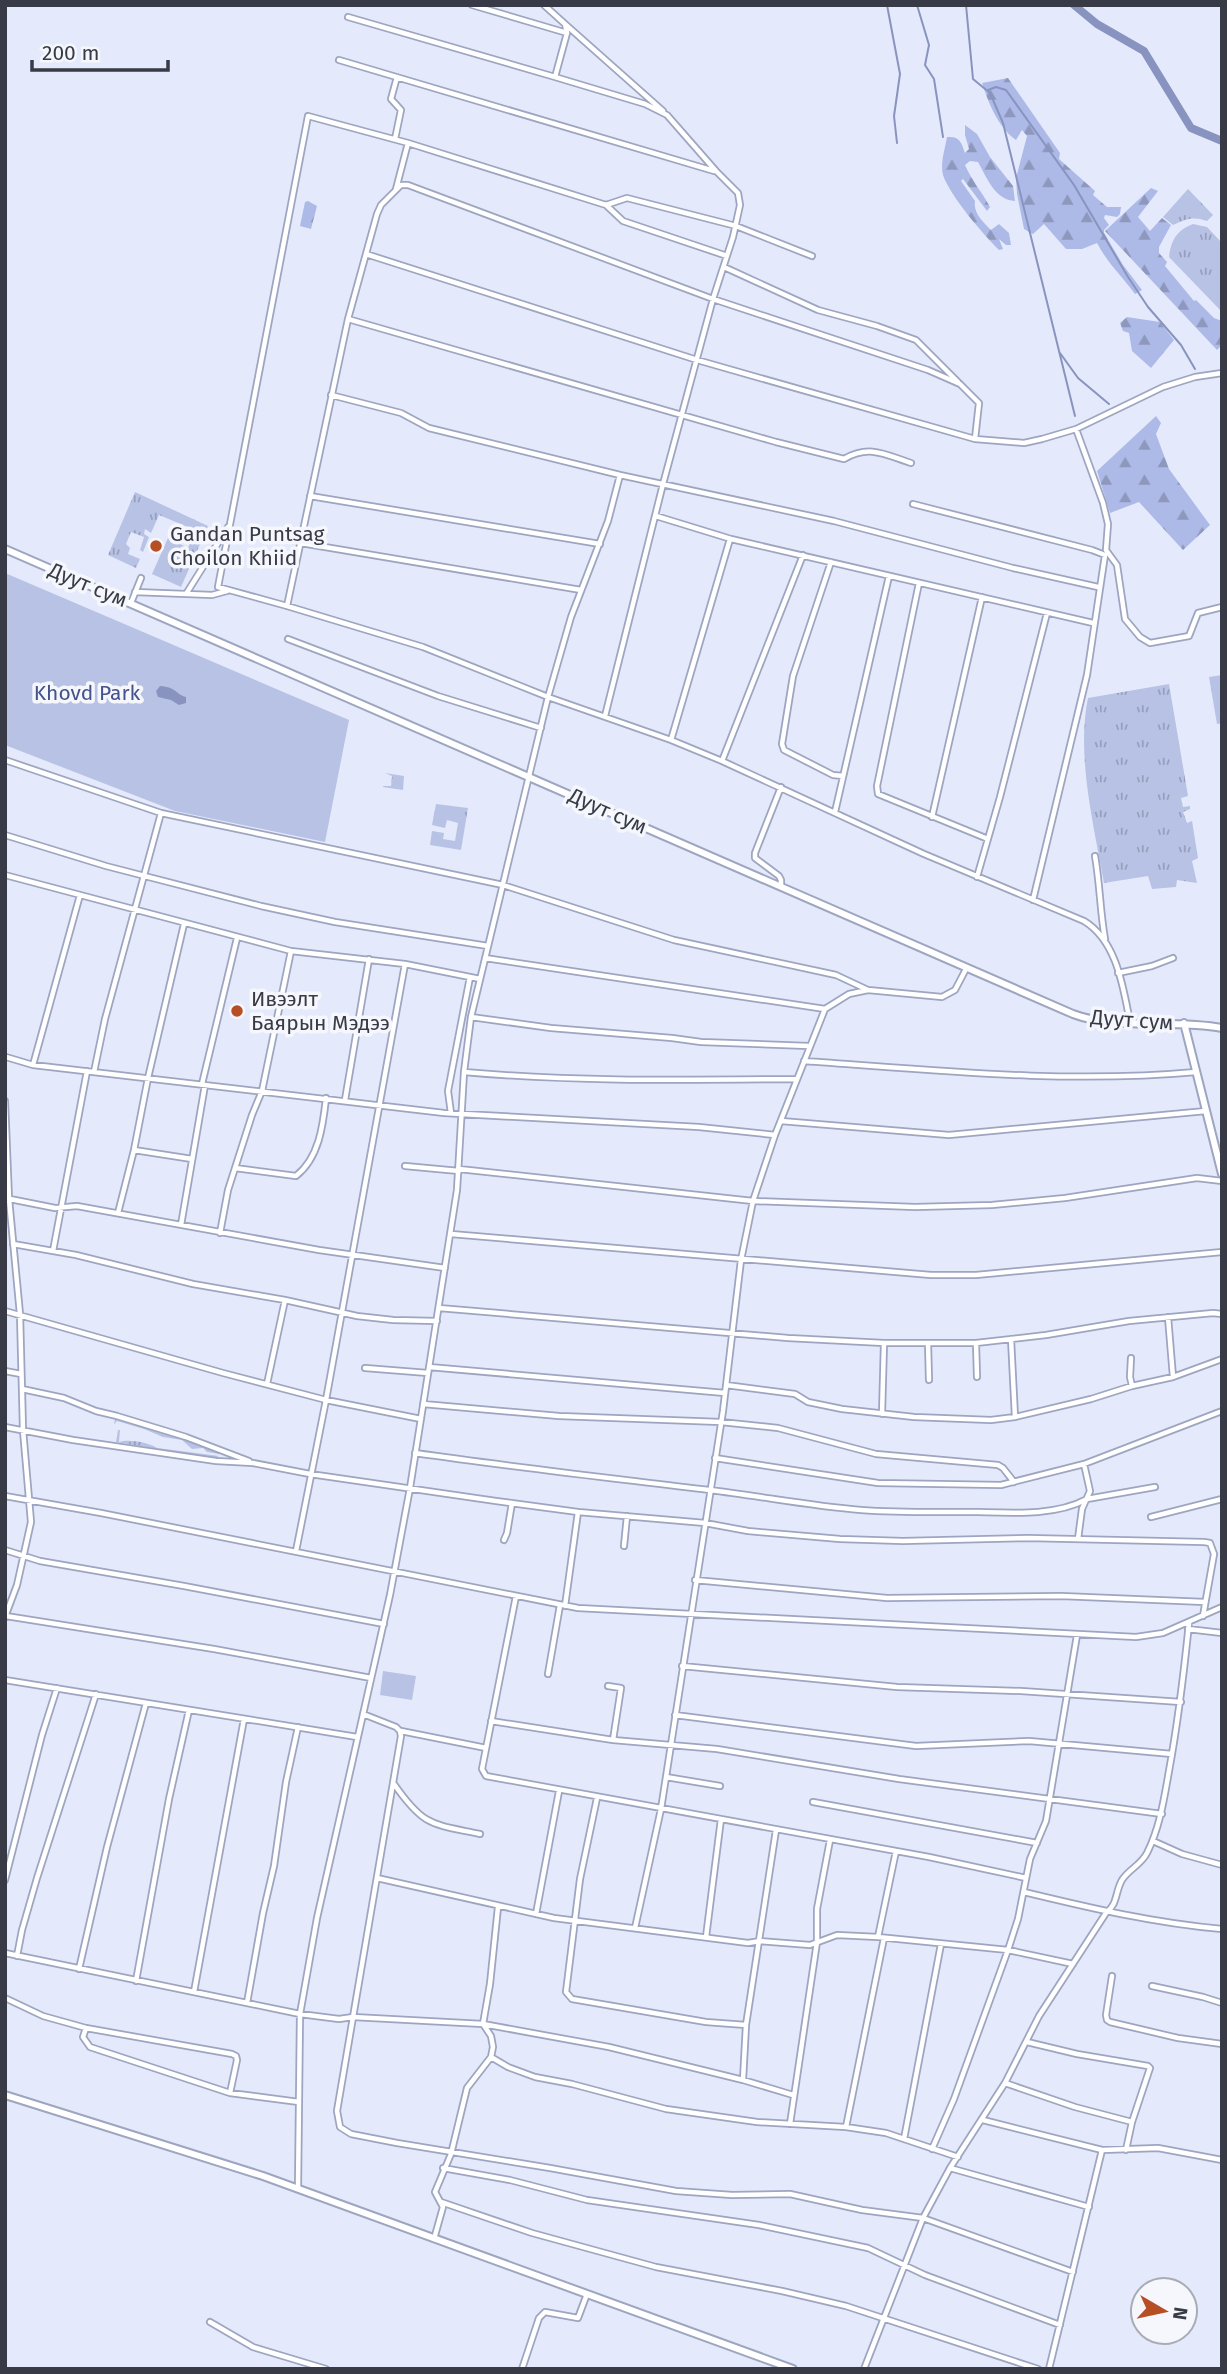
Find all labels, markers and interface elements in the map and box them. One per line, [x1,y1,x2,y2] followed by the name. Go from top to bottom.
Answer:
[32,28,168,72] scale bar
[42,40,99,66] text: 200 m
[170,521,324,571] place label: Gandan Puntsag Choilon Khiid
[148,538,164,554] marker: Gandan Puntsag Choilon Khiid
[44,556,131,613] street label: Дуут сум
[34,680,141,706] park label: Khovd Park
[564,782,651,840] street label: Дуут сум
[251,986,390,1036] place label: Ивээлт Баярын Мэдээ
[229,1003,245,1019] marker: Ивээлт Баярын Мэдээ
[1089,1004,1174,1036] street label: Дуут сум
[1129,2276,1199,2346] north arrow
[1168,2306,1193,2322] text: N

